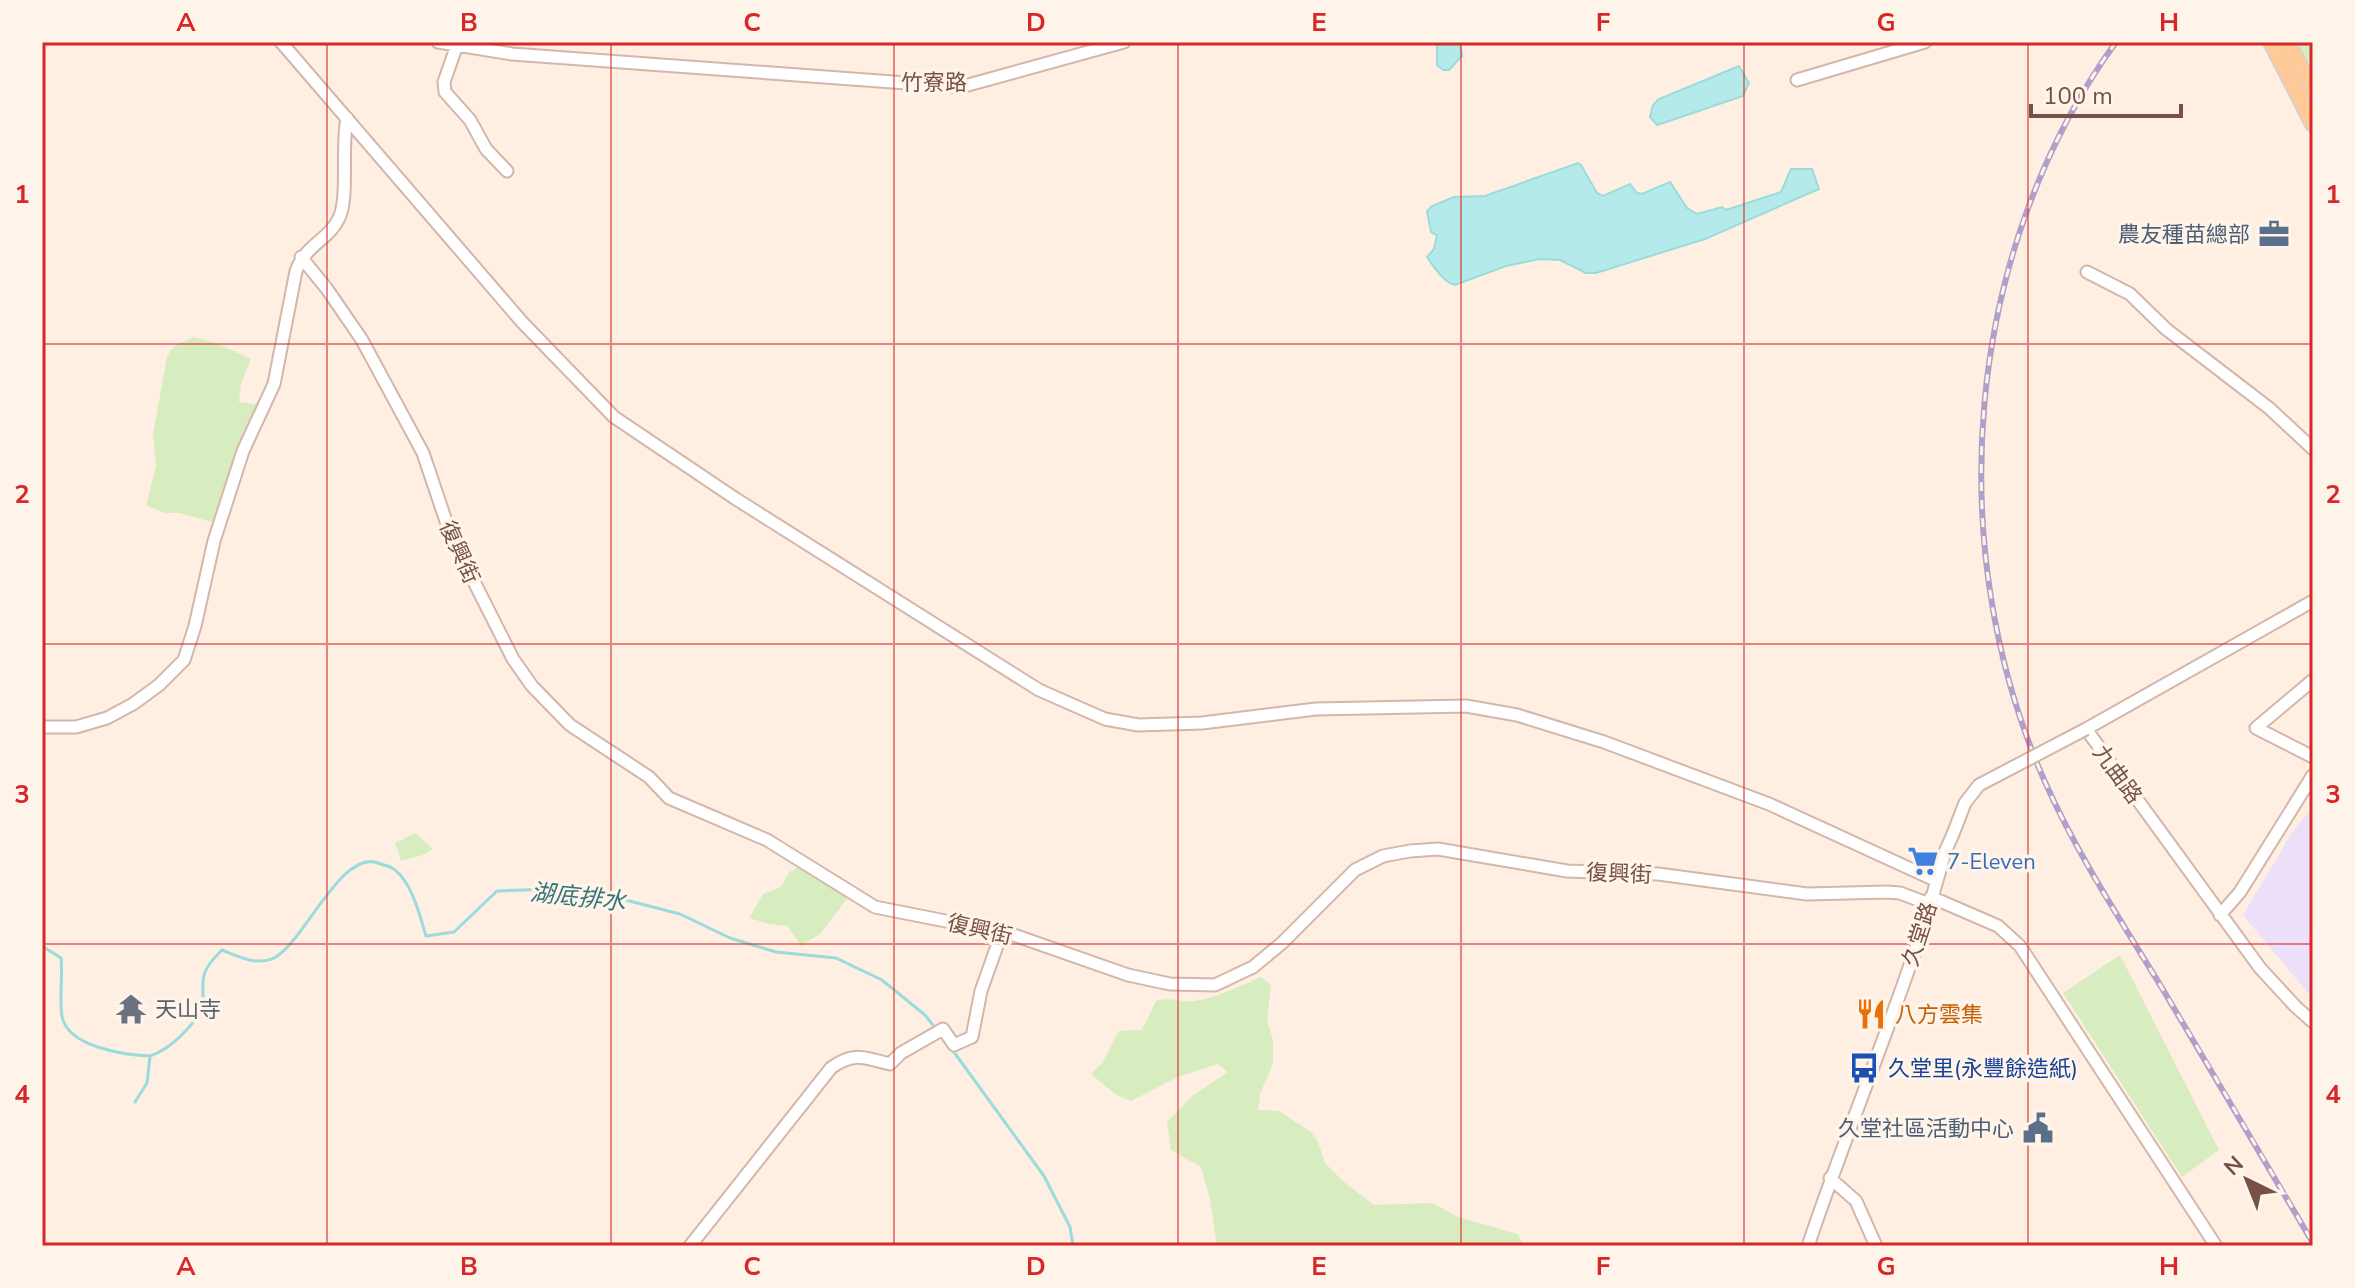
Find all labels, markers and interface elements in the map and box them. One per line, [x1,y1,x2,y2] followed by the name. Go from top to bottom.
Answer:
[176,5,196,40] text: A
[460,5,478,40] text: B
[743,5,761,40] text: C
[1026,5,1046,40] text: D
[1311,5,1327,40] text: E
[1596,5,1610,40] text: F
[1876,5,1896,40] text: G
[2159,5,2179,40] text: H
[901,68,967,98] street label: 竹寮路
[2031,68,2181,118] scale bar
[2043,80,2113,112] text: 100 m
[14,177,30,212] text: 1
[2325,177,2341,212] text: 1
[2257,217,2291,251] office icon: 農友種苗總部
[2118,220,2250,250] place label: 農友種苗總部
[14,477,30,512] text: 2
[2325,477,2341,512] text: 2
[432,516,486,589] street label: 復興街
[2086,739,2149,810] street label: 九曲路
[14,777,30,812] text: 3
[2325,777,2341,812] text: 3
[1906,844,1940,878] supermarket icon: 7-Eleven
[1947,847,2036,877] place label: 7-Eleven
[1585,858,1652,890] street label: 復興街
[529,876,628,918] water label: 湖底排水
[1895,898,1944,970] street label: 久堂路
[944,908,1015,952] street label: 復興街
[114,992,148,1026] temple icon: 天山寺
[155,995,221,1025] place label: 天山寺
[1854,997,1888,1031] restaurant icon: 八方雲集
[1895,1000,1983,1030] place label: 八方雲集
[1847,1051,1881,1085] bus stop icon: 久堂里(永豐餘造紙)
[1888,1054,2078,1084] place label: 久堂里(永豐餘造紙)
[14,1077,30,1112] text: 4
[2325,1077,2341,1112] text: 4
[2021,1111,2055,1145] public building icon: 久堂社區活動中心
[1838,1114,2014,1144] place label: 久堂社區活動中心
[2207,1140,2287,1220] north arrow
[2218,1150,2250,1183] text: N
[176,1249,196,1284] text: A
[460,1249,478,1284] text: B
[743,1249,761,1284] text: C
[1026,1249,1046,1284] text: D
[1311,1249,1327,1284] text: E
[1596,1249,1610,1284] text: F
[1876,1249,1896,1284] text: G
[2159,1249,2179,1284] text: H

